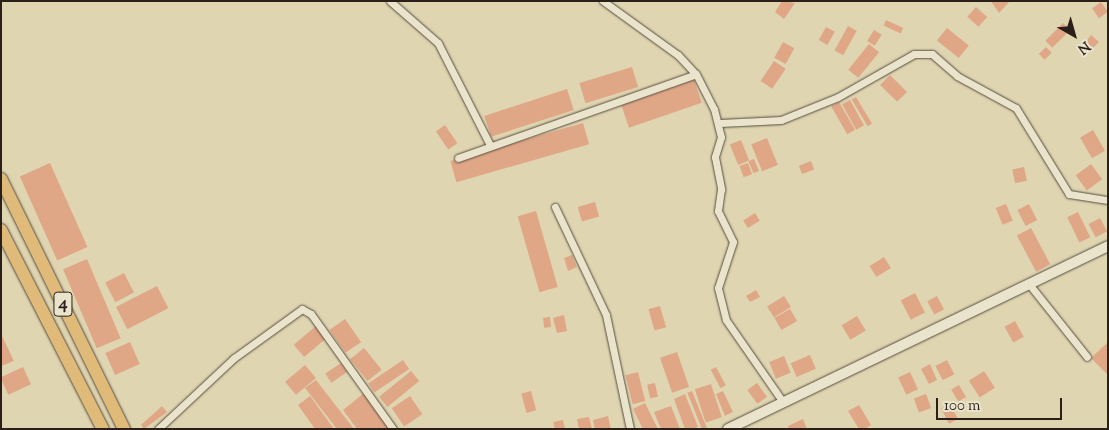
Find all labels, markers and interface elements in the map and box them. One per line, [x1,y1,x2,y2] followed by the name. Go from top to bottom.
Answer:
[1049,10,1099,60] north arrow
[1073,35,1094,58] text: N
[53,288,73,320] road number: 4
[939,388,1065,420] scale bar
[944,396,980,417] text: 100 m

